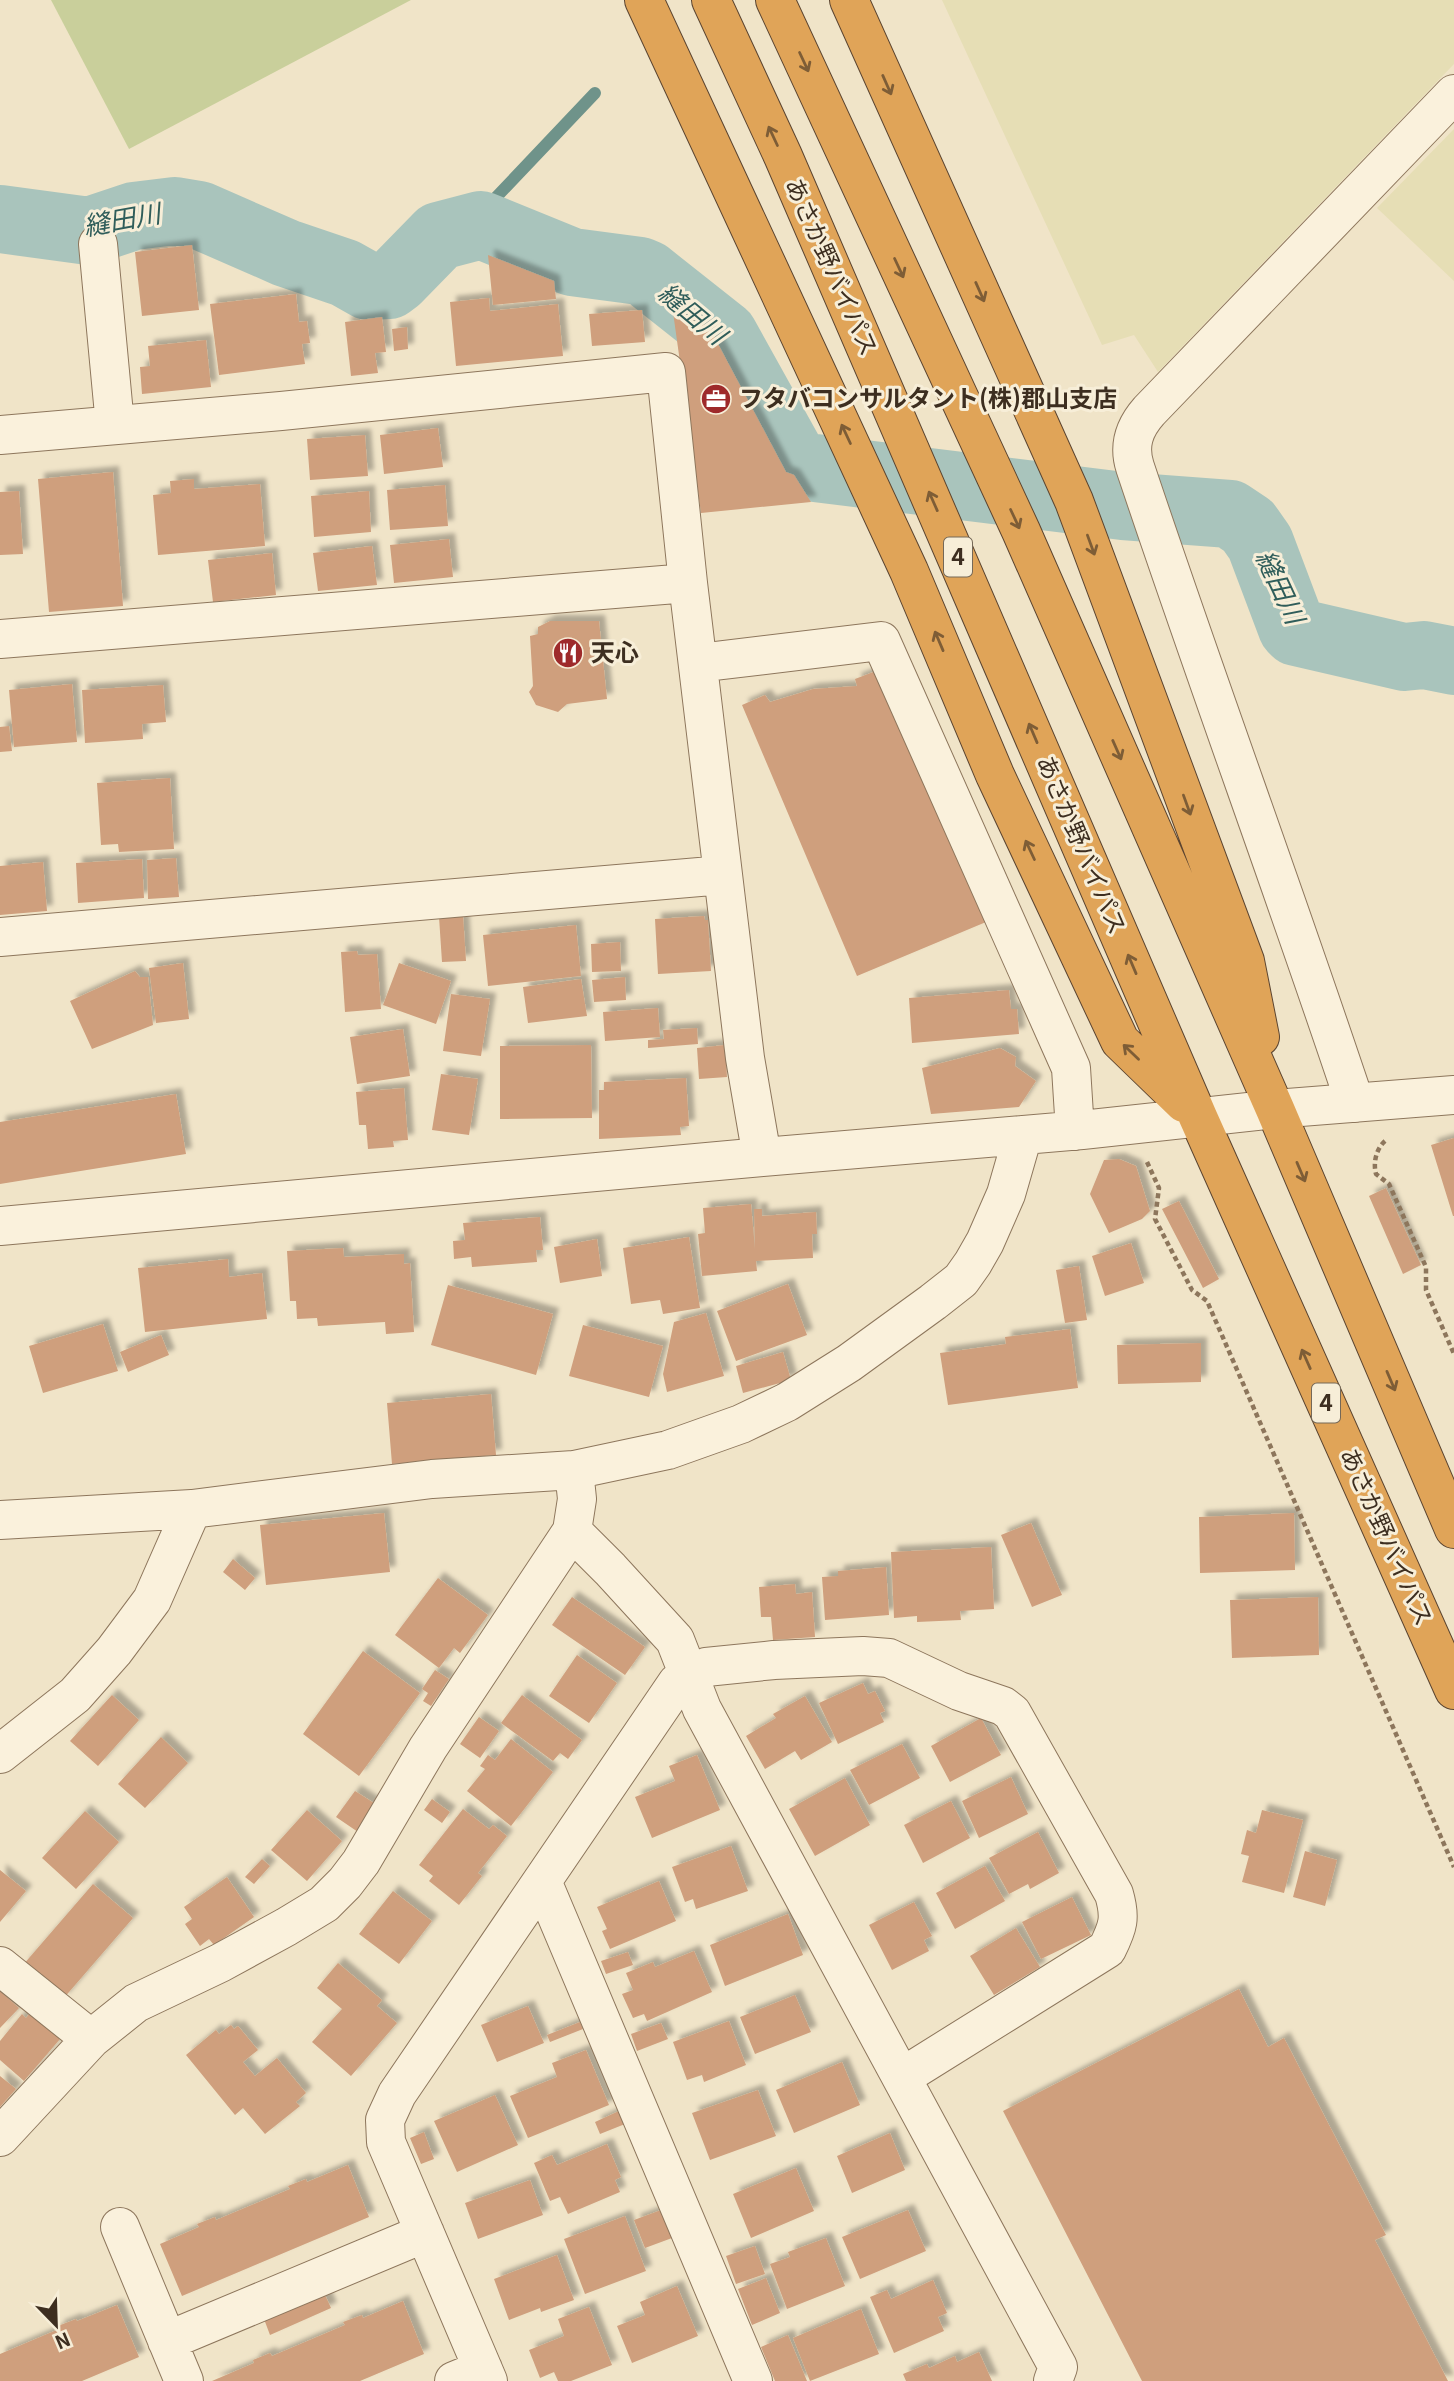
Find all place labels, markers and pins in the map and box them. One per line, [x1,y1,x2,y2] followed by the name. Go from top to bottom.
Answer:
[739,379,1117,414] place label: フタバコンサルタント(株)郡山支店
[699,382,733,416] office icon: フタバコンサルタント(株)郡山支店
[591,633,639,668] place label: 天心
[551,636,585,670] restaurant icon: 天心

